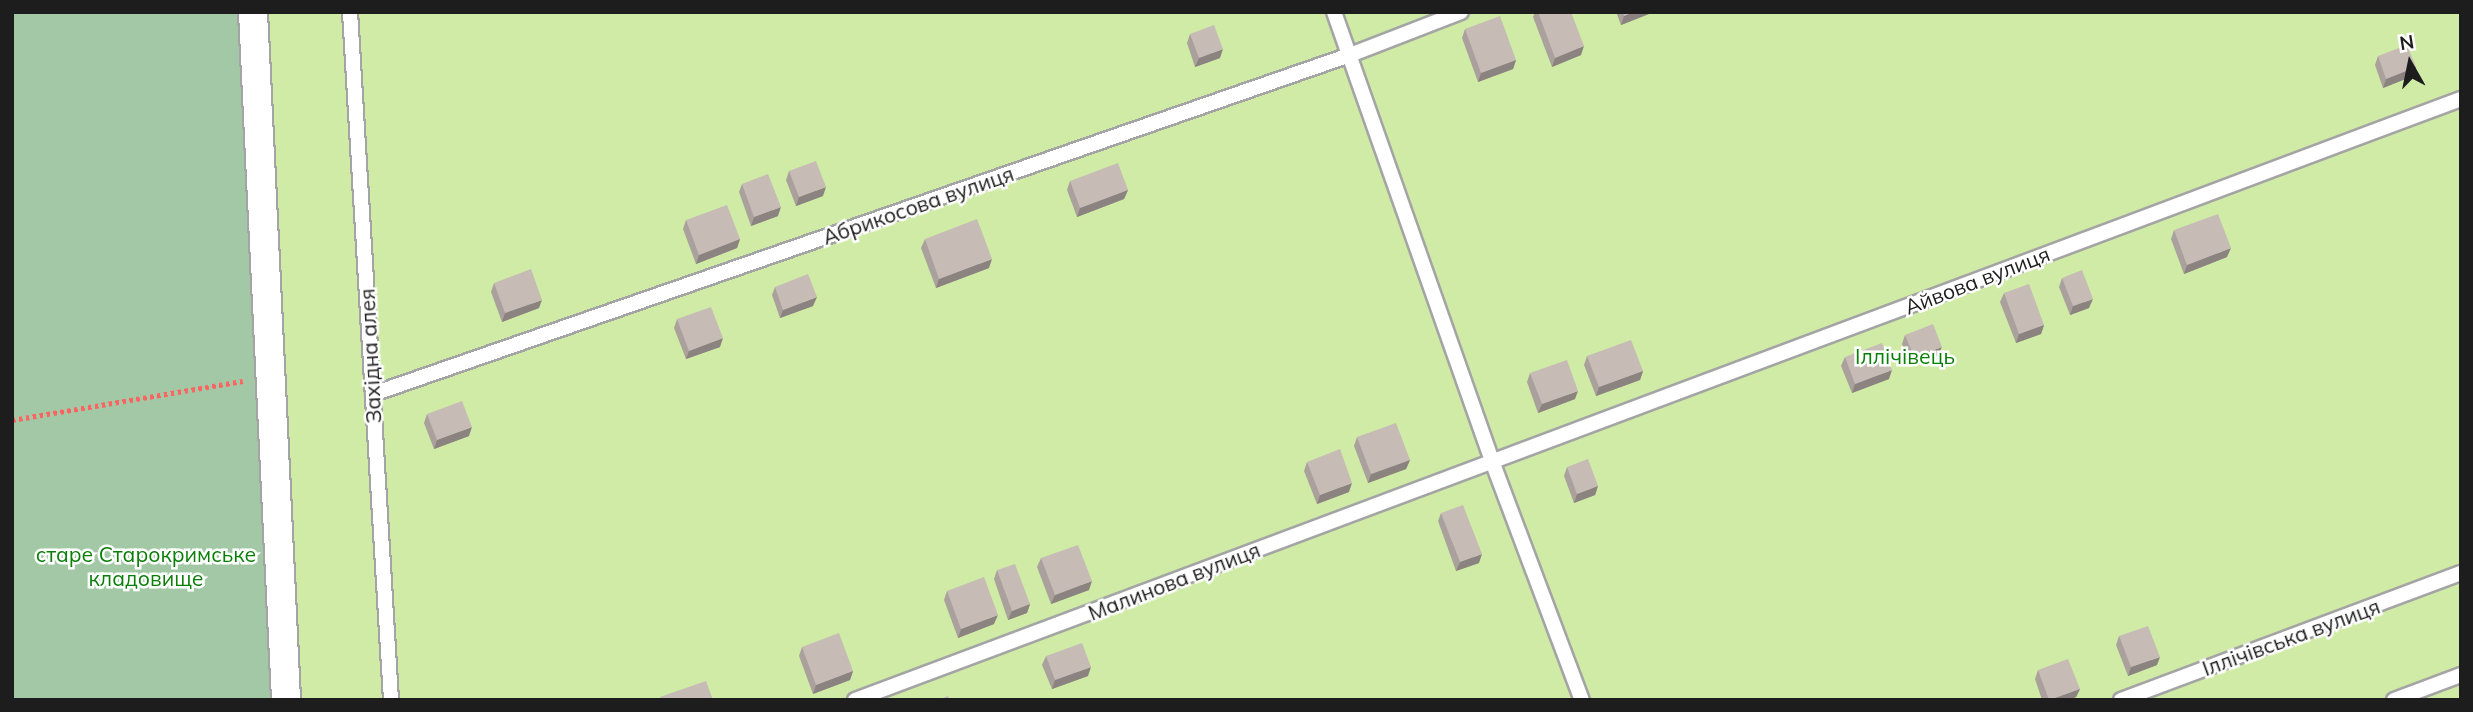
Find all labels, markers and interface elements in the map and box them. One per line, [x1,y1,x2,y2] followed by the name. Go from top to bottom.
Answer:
[2375,28,2445,98] north arrow
[2398,29,2416,55] text: N
[819,160,1017,250] street label: Абрикосова вулиця
[1901,241,2053,319] street label: Айвова вулиця
[354,288,386,424] street label: Західна алея
[1855,343,1955,369] park label: Іллічівець
[1085,537,1263,625] street label: Малинова вулиця
[36,541,256,591] park label: старе Старокримське кладовище
[2199,593,2383,681] street label: Іллічівська вулиця

